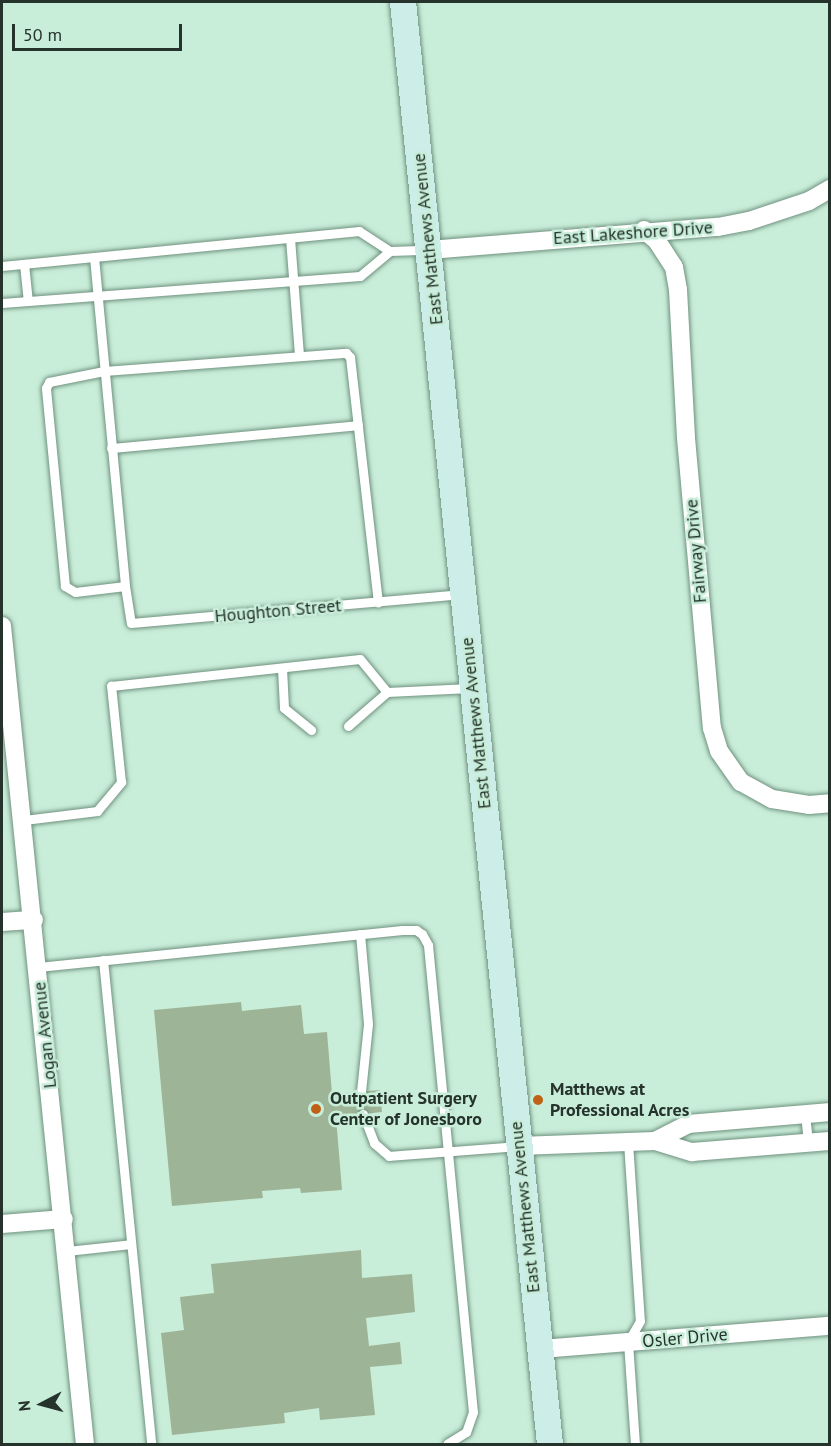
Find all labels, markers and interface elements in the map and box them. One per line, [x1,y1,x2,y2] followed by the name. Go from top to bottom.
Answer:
[15,12,184,50] scale bar
[23,23,62,46] text: 50 m
[408,152,448,326] street label: East Matthews Avenue
[552,217,714,249] street label: East Lakeshore Drive
[681,498,711,604] street label: Fairway Drive
[214,595,342,627] street label: Houghton Street
[456,636,496,810] street label: East Matthews Avenue
[29,980,61,1090] street label: Logan Avenue
[550,1079,690,1122] place label: Matthews at Professional Acres
[330,1088,482,1130] place label: Outpatient Surgery Center of Jonesboro
[531,1093,545,1107] marker: Matthews at Professional Acres
[307,1100,325,1118] marker: Outpatient Surgery Center of Jonesboro
[505,1120,545,1294] street label: East Matthews Avenue
[641,1324,729,1352] street label: Osler Drive
[12,1374,72,1434] north arrow
[14,1400,35,1412] text: N

